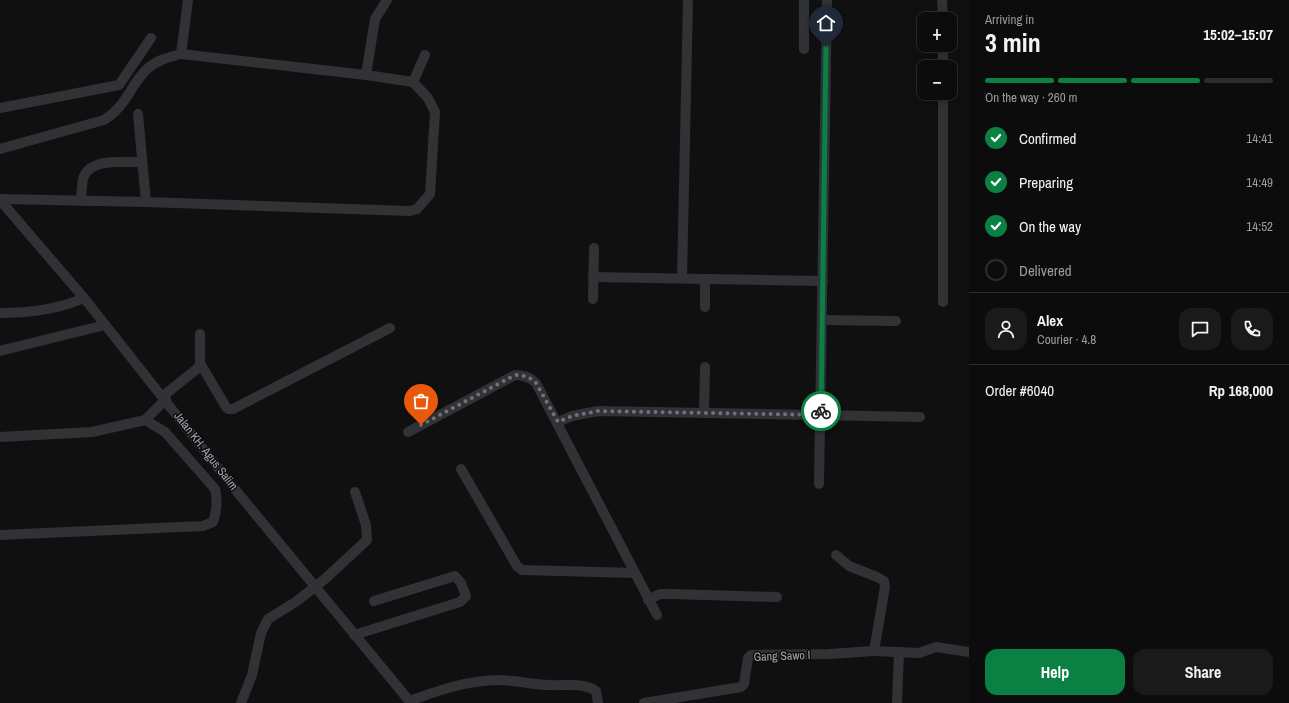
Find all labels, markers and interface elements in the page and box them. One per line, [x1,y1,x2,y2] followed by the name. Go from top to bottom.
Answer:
[809,6,843,47] pin
[985,11,1034,28] text: Arriving in
[815,12,837,34] icon: home
[917,12,957,100] map controls
[917,12,957,52] button: +
[1203,24,1273,45] text: 15:02–15:07
[985,25,1041,60] text: 3 min
[917,60,957,100] button: −
[985,89,1077,106] text: On the way · 260 m
[985,127,1007,149] icon: check
[1019,128,1076,149] text: Confirmed
[1246,130,1273,147] text: 14:41
[985,171,1007,193] icon: check
[1019,172,1073,193] text: Preparing
[1246,174,1273,191] text: 14:49
[985,215,1007,237] icon: check
[1019,216,1081,237] text: On the way
[1246,218,1273,235] text: 14:52
[1019,260,1072,281] text: Delivered
[985,308,1027,350] button: person
[1179,308,1221,350] button: chat
[1231,308,1273,350] button: phone
[1037,310,1063,331] text: Alex
[1037,331,1096,348] text: Courier · 4.8
[985,380,1054,401] text: Order #6040
[1209,380,1273,401] text: Rp 168,000
[404,384,438,425] pin
[410,390,432,412] icon: bag
[801,391,841,431] courier
[810,400,832,422] icon: bike
[170,409,242,493] street label: Jalan KH. Agus Salim
[753,647,811,665] street label: Gang Sawo I
[985,649,1125,695] button: Help
[1133,649,1273,695] button: Share

